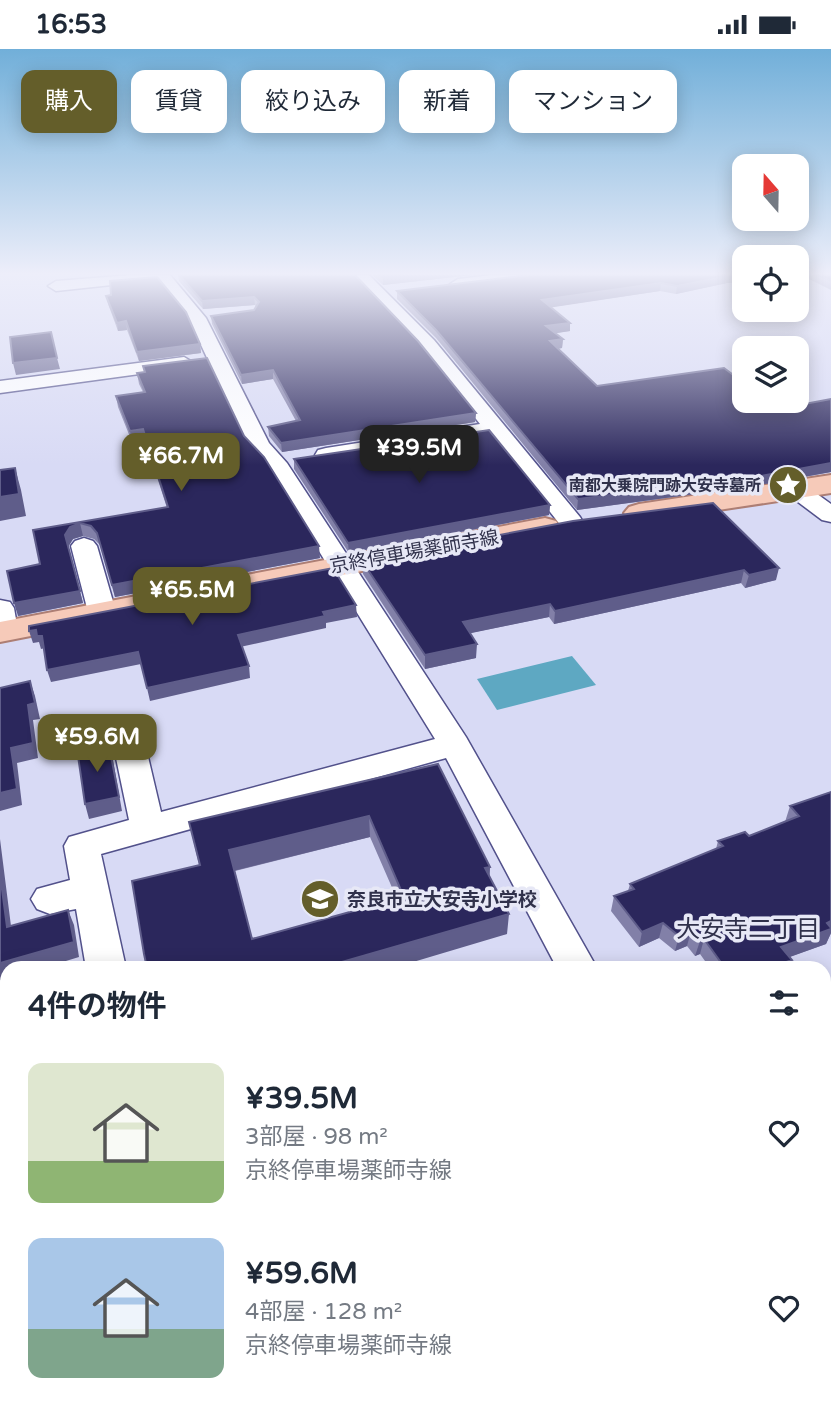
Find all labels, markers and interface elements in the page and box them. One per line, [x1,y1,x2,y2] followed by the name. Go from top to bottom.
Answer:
[35,9,107,40] text: 16:53
[21,70,117,133] chip: 購入
[131,70,227,133] chip: 賃貸
[241,70,385,133] chip: 絞り込み
[399,70,495,133] chip: 新着
[509,70,677,133] chip: マンション
[732,154,808,231] north arrow
[732,154,809,413] map controls
[732,245,809,322] button: locate
[732,336,809,413] button: layers
[362,425,476,485] pin: ¥39.5M
[124,433,238,493] pin: ¥66.7M
[376,434,462,462] text: ¥39.5M
[138,442,224,470] text: ¥66.7M
[767,464,809,506] place icon: 南都大乗院門跡大安寺墓所
[569,476,761,496] place label: 南都大乗院門跡大安寺墓所
[328,526,500,578] street label: 京終停車場薬師寺線
[135,567,249,627] pin: ¥65.5M
[149,576,235,604] text: ¥65.5M
[40,715,154,774] pin: ¥59.6M
[54,723,140,751] text: ¥59.6M
[299,878,341,920] school or university icon: 奈良市立大安寺小学校
[347,889,537,911] place label: 奈良市立大安寺小学校
[676,915,820,944] district label: 大安寺二丁目
[765,984,803,1022] icon: filters
[28,988,167,1025] text: 4件の物件
[245,1080,358,1117] text: ¥39.5M
[84,1091,168,1175] icon: home
[765,1114,803,1152] icon: heart
[245,1123,388,1151] text: 3部屋 · 98 m²
[245,1157,452,1185] text: 京終停車場薬師寺線
[245,1255,358,1292] text: ¥59.6M
[84,1266,168,1350] icon: home
[765,1289,803,1327] icon: heart
[245,1298,402,1326] text: 4部屋 · 128 m²
[245,1332,452,1360] text: 京終停車場薬師寺線

